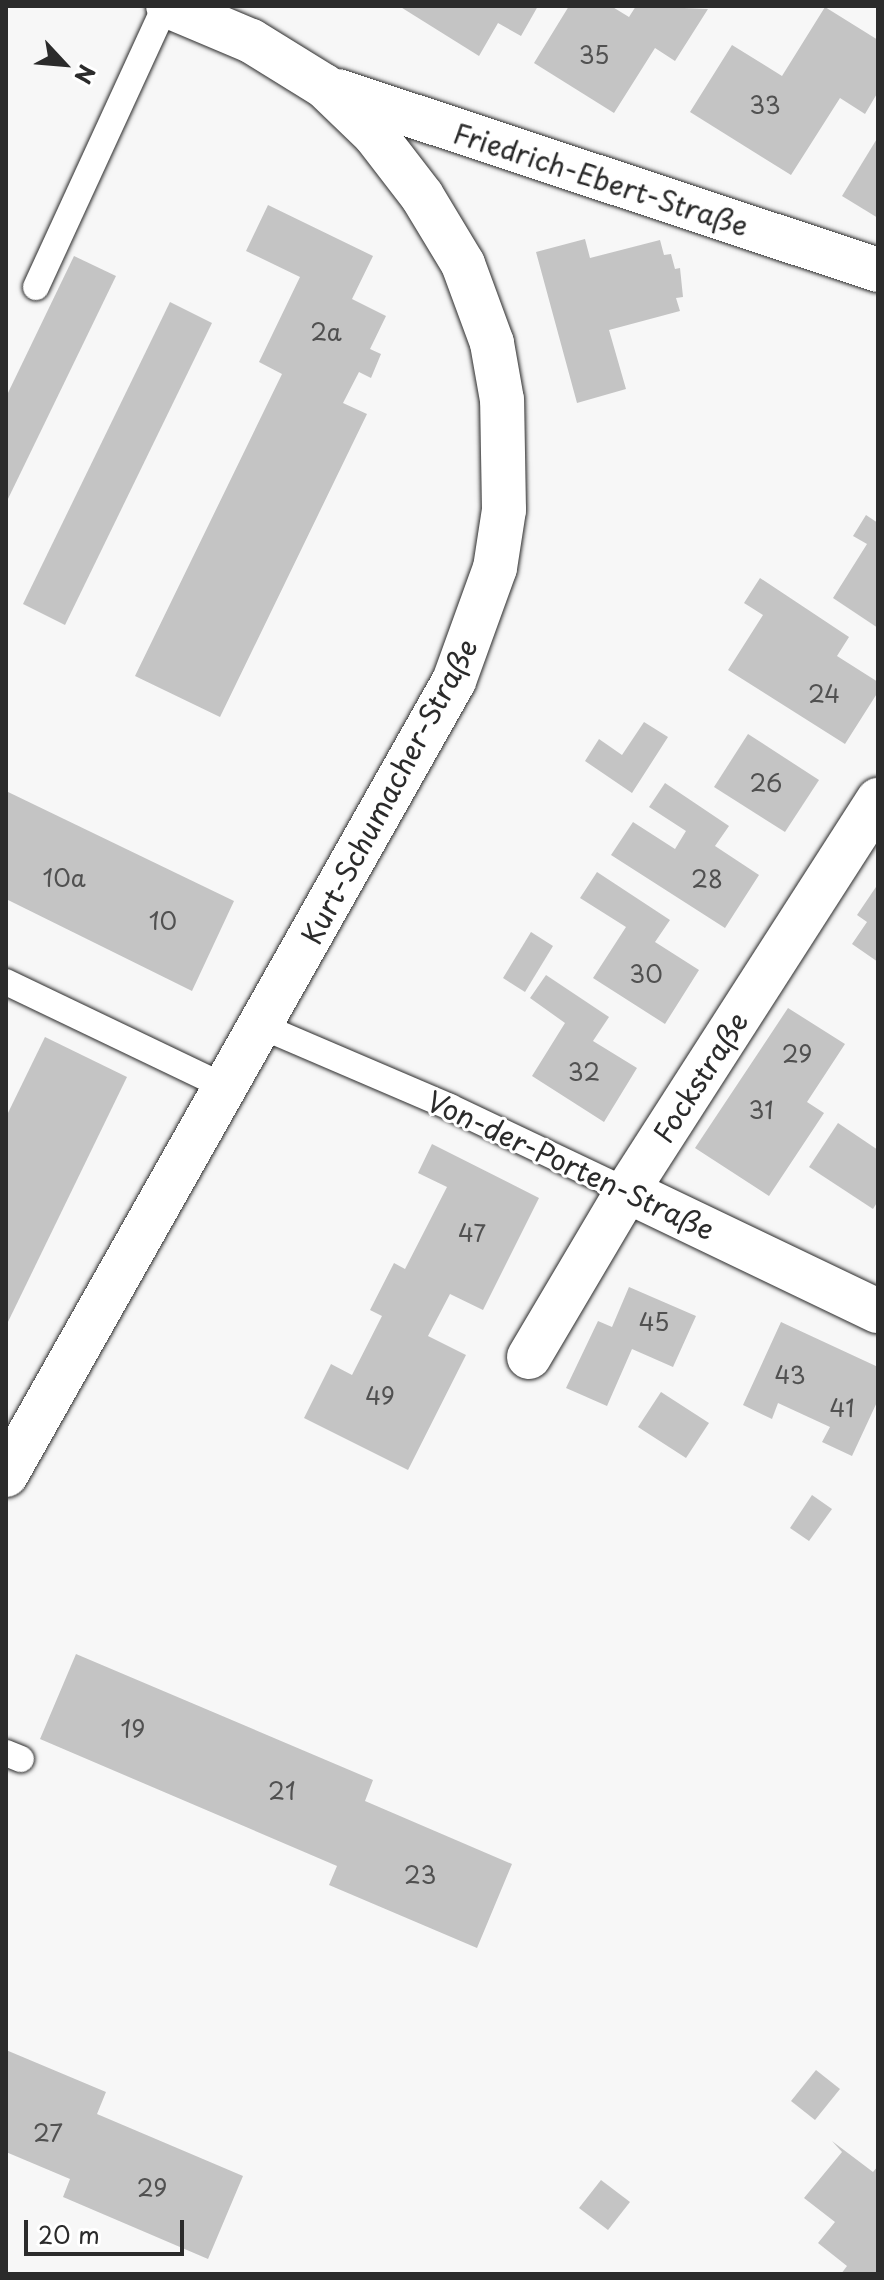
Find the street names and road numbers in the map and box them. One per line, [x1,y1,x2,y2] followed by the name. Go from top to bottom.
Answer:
[449,115,753,243] street label: Friedrich-Ebert-Straße
[294,633,484,949] street label: Kurt-Schumacher-Straße
[645,1006,755,1148] street label: Fockstraße
[422,1084,720,1246] street label: Von-der-Porten-Straße

